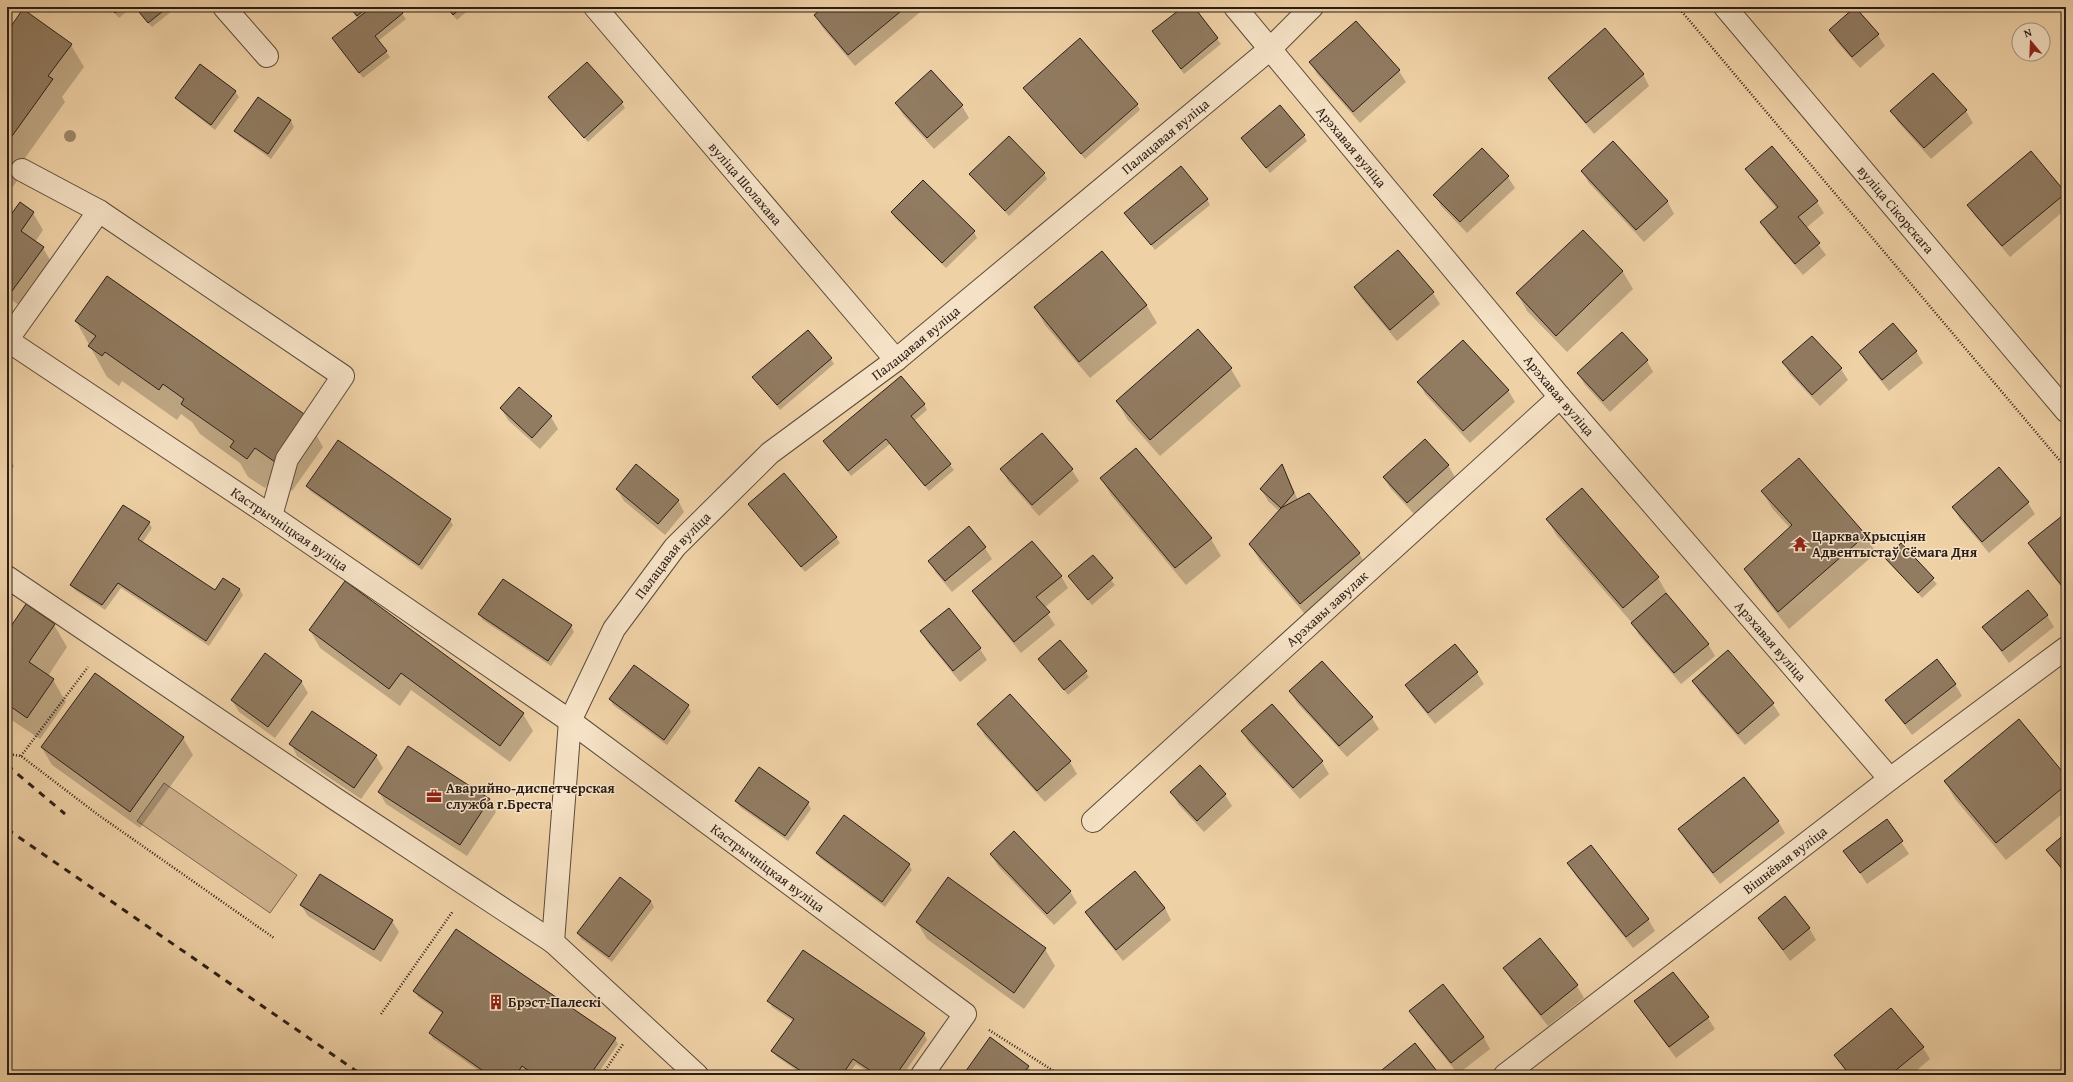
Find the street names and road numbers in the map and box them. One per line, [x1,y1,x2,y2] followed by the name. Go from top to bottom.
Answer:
[1117,94,1213,179] street label: Палацавая вуліца
[1312,102,1392,192] street label: Арэхавая вуліца
[704,137,787,230] street label: вуліца Шолахава
[1853,161,1939,258] street label: вуліца Сікорскага
[867,301,964,385] street label: Палацавая вуліца
[1519,351,1600,441] street label: Арэхавая вуліца
[227,482,352,576] street label: Кастрычніцкая вуліца
[630,507,715,603] street label: Палацавая вуліца
[1281,566,1373,651] street label: Арэхавы завулак
[1730,596,1811,686] street label: Арэхавая вуліца
[706,819,829,917] street label: Кастрычніцкая вуліца
[1739,821,1831,899] street label: Вішнёвая вуліца

